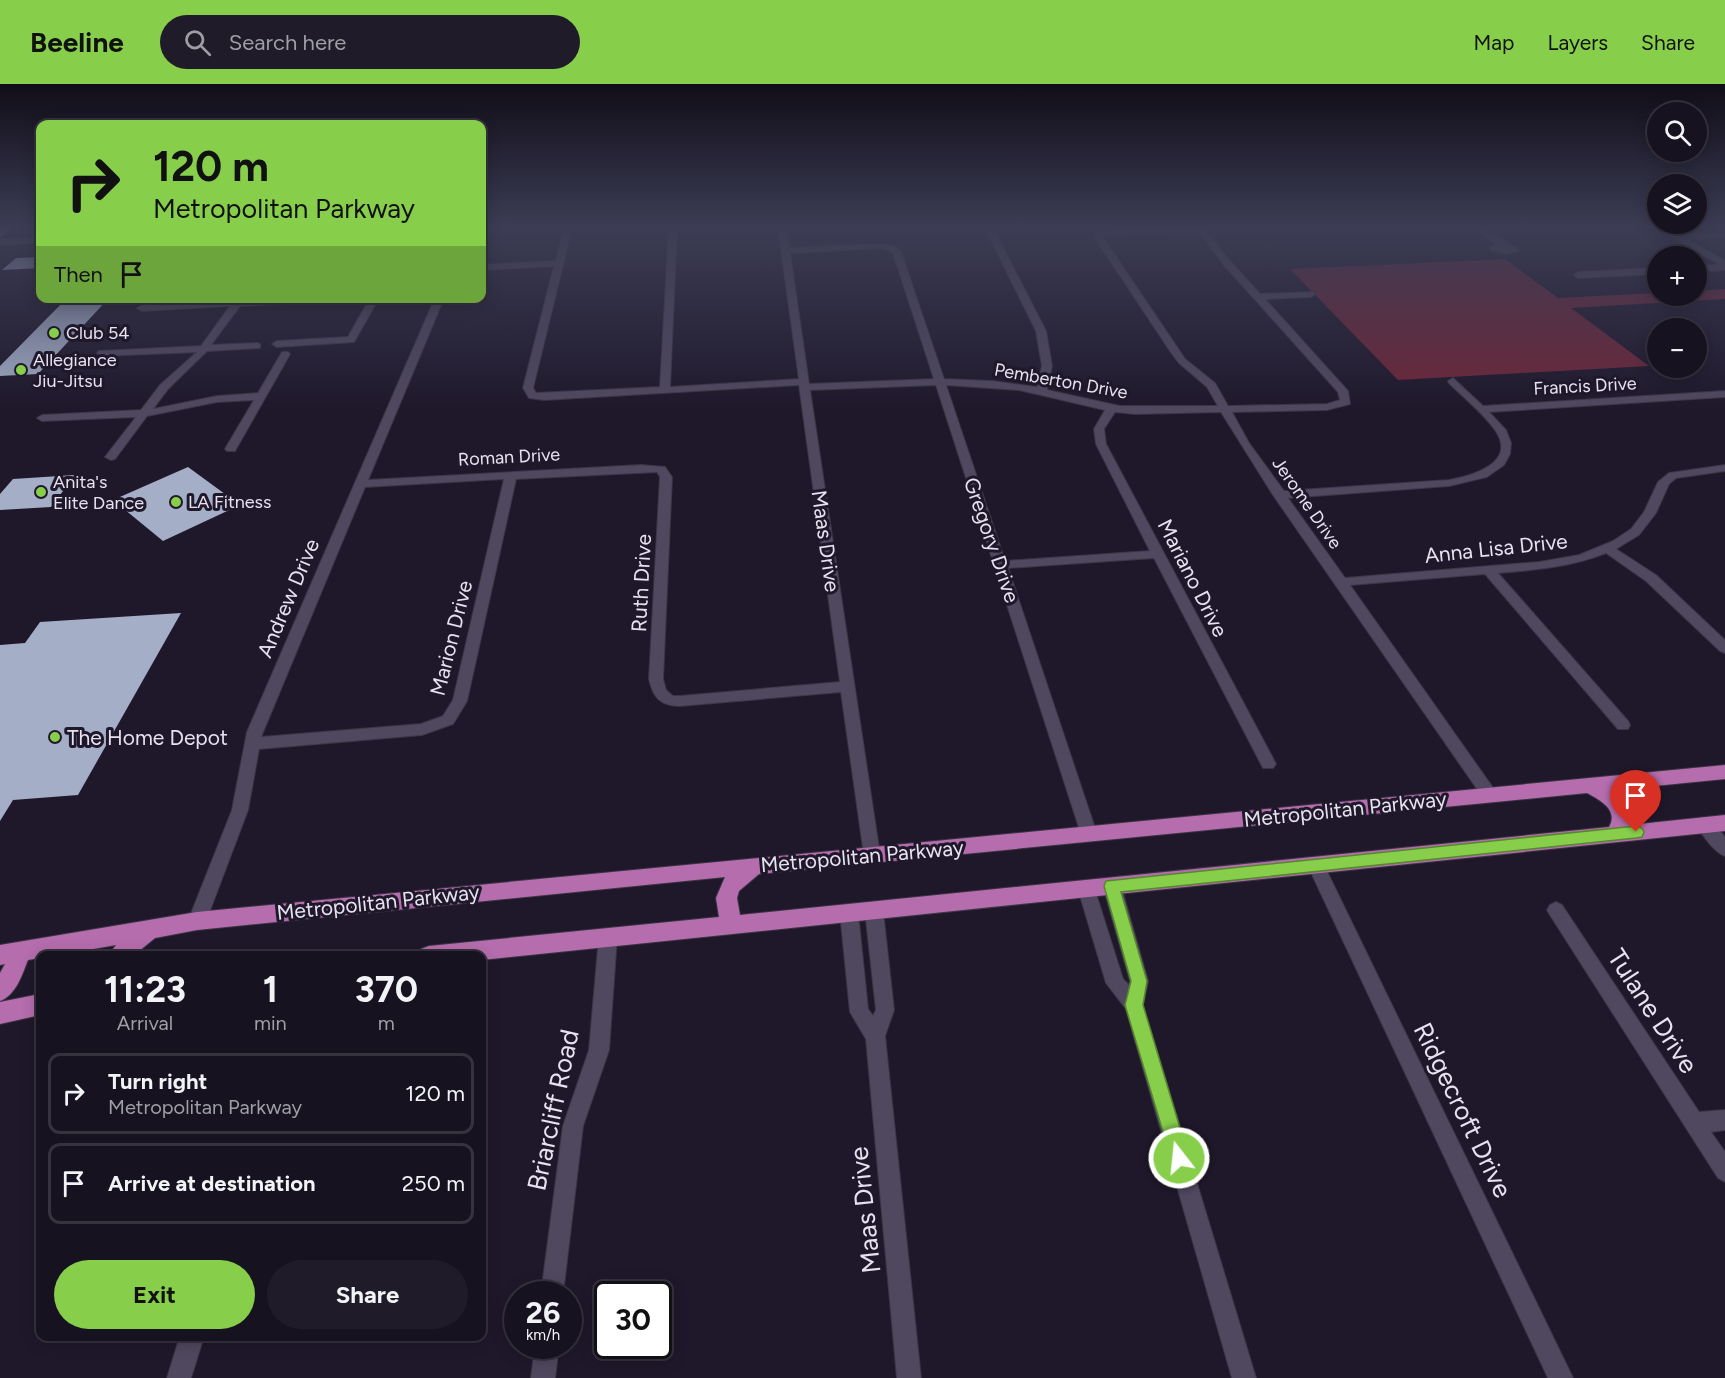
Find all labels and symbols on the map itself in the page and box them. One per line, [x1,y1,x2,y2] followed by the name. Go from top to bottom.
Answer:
[66,322,130,344] place label: Club 54
[47,326,61,340] marker: Club 54
[33,349,117,392] place label: Allegiance Jiu-Jitsu
[993,358,1130,404] street label: Pemberton Drive
[14,363,28,377] marker: Allegiance Jiu-Jitsu
[1533,372,1637,400] street label: Francis Drive
[457,443,561,471] street label: Roman Drive
[1267,453,1347,553] street label: Jerome Drive
[53,471,144,514] place label: Anita's Elite Dance
[959,474,1025,606] street label: Gregory Drive
[34,485,48,499] marker: Anita's Elite Dance
[806,488,846,594] street label: Maas Drive
[188,491,271,513] place label: LA Fitness
[169,495,183,509] marker: LA Fitness
[1153,515,1233,641] street label: Mariano Drive
[1423,528,1569,568] street label: Anna Lisa Drive
[626,533,656,633] street label: Ruth Drive
[252,535,324,661] street label: Andrew Drive
[425,578,477,698] street label: Marion Drive
[67,725,228,750] place label: The Home Depot
[48,730,62,744] marker: The Home Depot
[1610,770,1661,832] pin
[1242,786,1448,832] street label: Metropolitan Parkway
[759,835,965,877] street label: Metropolitan Parkway
[275,879,481,925] street label: Metropolitan Parkway
[1601,943,1705,1079] street label: Tulane Drive
[1407,1017,1519,1203] street label: Ridgecroft Drive
[520,1026,586,1194] street label: Briarcliff Road
[1147,1126,1211,1190] position arrow
[842,1145,888,1275] street label: Maas Drive
[594,1281,672,1359] speed limit sign: 30

